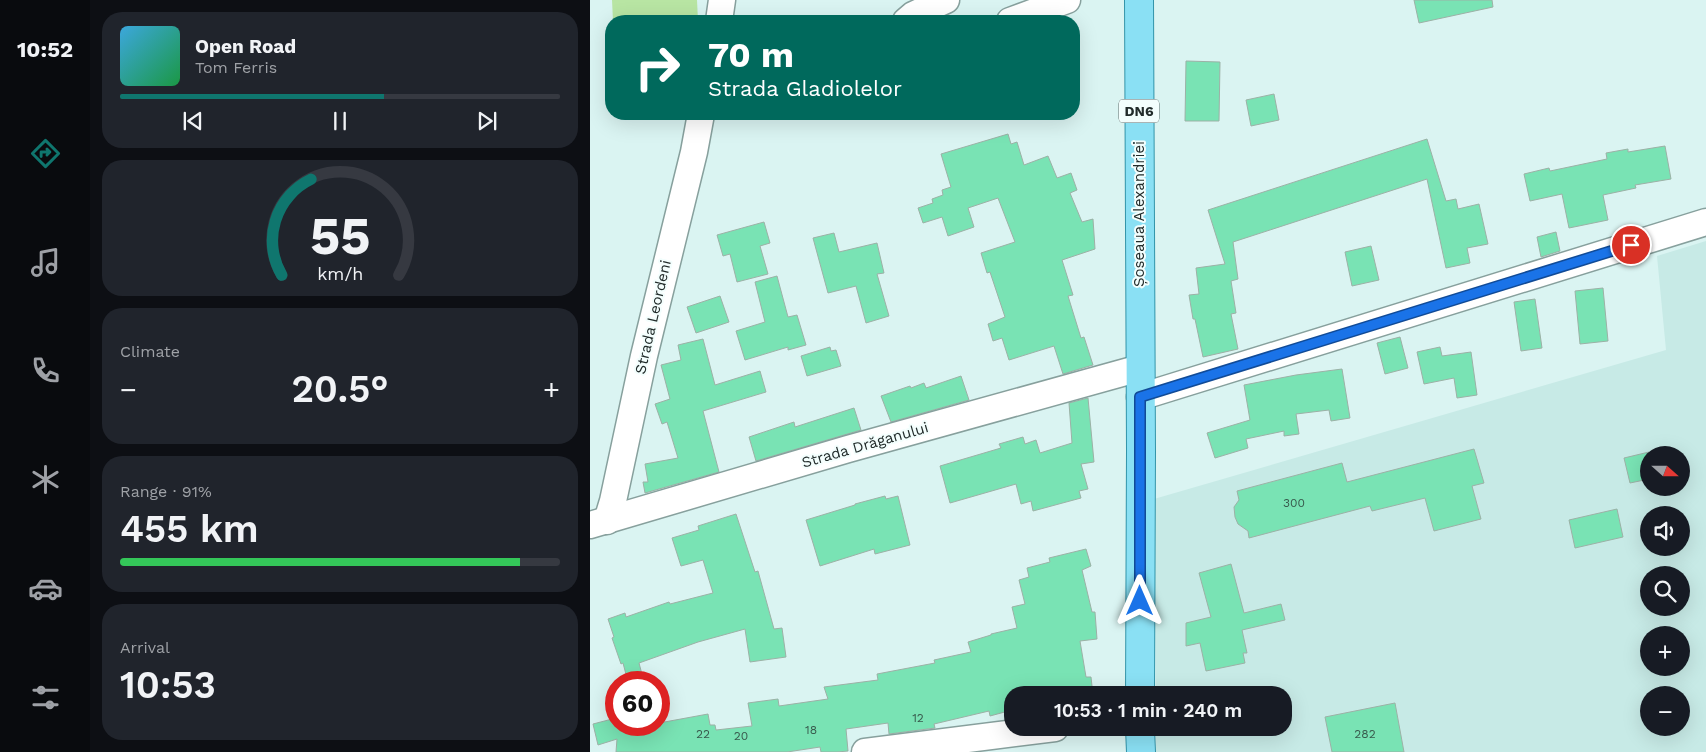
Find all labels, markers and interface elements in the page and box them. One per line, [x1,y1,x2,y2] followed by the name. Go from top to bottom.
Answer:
[708,34,794,76] text: 70 m
[195,35,296,58] text: Open Road
[625,35,690,100] icon: right
[17,37,73,62] text: 10:52
[195,58,277,77] text: Tom Ferris
[708,76,902,101] text: Strada Gladiolelor
[1119,100,1159,122] road number: DN6
[179,107,207,135] icon: previous
[326,107,354,135] icon: pause
[473,107,501,135] icon: next
[28,136,63,171] icon: directions
[1130,141,1148,287] street label: Șoseaua Alexandriei
[310,206,370,267] text: 55
[1610,224,1652,266] pin
[1617,231,1645,259] icon: arrive
[28,245,63,280] icon: music
[631,258,675,376] street label: Strada Leordeni
[317,263,363,284] text: km/h
[120,342,180,361] text: Climate
[28,353,63,388] icon: phone
[291,367,389,411] text: 20.5°
[120,373,137,406] text: −
[543,373,560,406] text: +
[800,418,930,472] street label: Strada Drăganului
[1640,446,1690,496] north arrow
[1640,446,1690,736] map controls
[28,462,63,497] icon: climate
[120,482,212,501] text: Range · 91%
[1283,496,1305,510] house number: 300
[1640,506,1690,556] button: sound
[120,507,259,551] text: 455 km
[1640,566,1690,616] button: search
[28,571,63,606] icon: car
[1113,574,1165,626] position arrow
[1640,626,1690,676] button: +
[120,638,170,657] text: Arrival
[120,663,216,707] text: 10:53
[605,671,670,736] speed limit sign: 60
[28,680,63,715] icon: filters
[1640,686,1690,736] button: −
[1054,699,1242,722] text: 10:53 · 1 min · 240 m
[912,711,924,725] house number: 12
[805,723,817,737] house number: 18
[696,727,710,741] house number: 22
[1354,727,1376,741] house number: 282
[734,729,748,743] house number: 20

